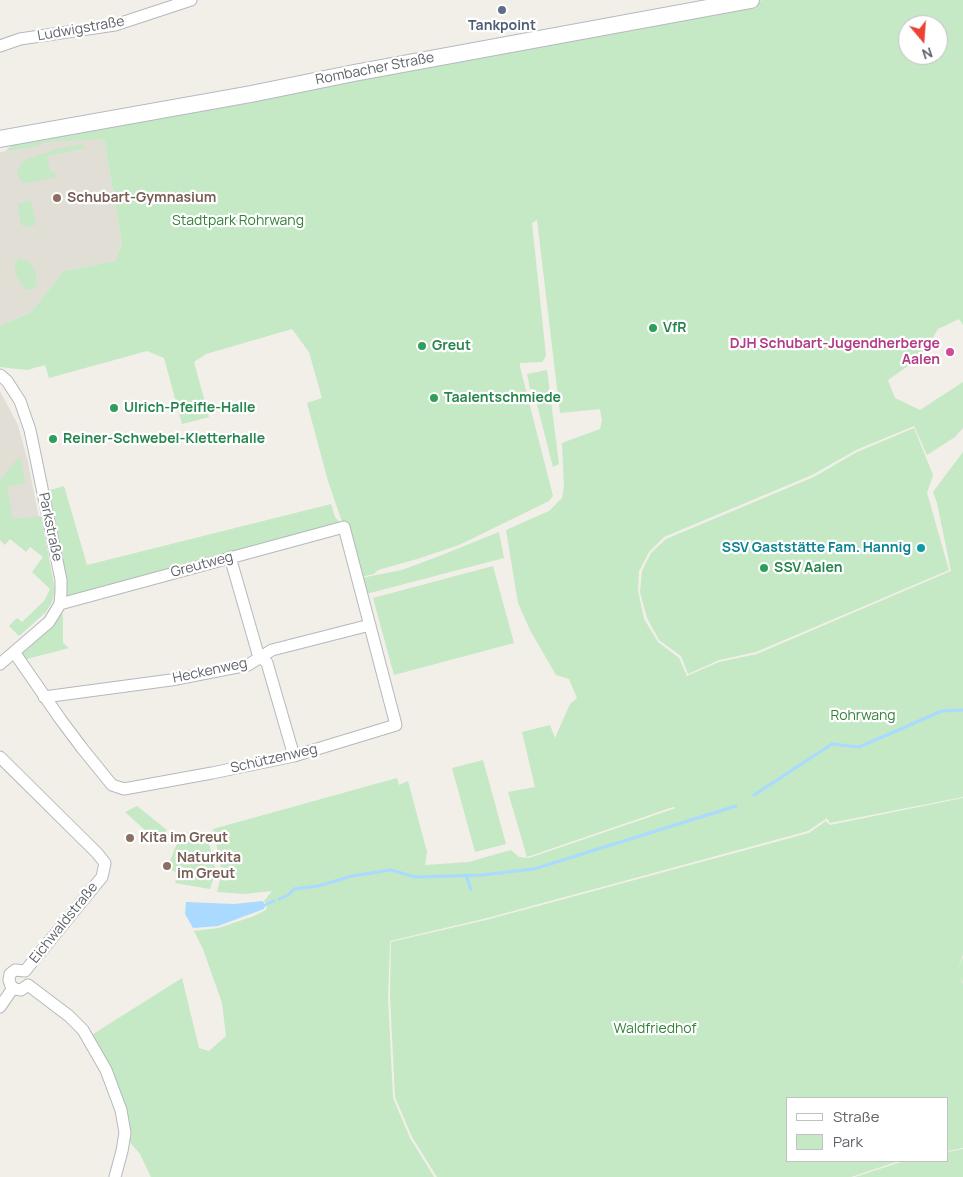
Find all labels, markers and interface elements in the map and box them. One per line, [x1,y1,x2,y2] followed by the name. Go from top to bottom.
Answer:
[496,4,508,16] marker: Tankpoint
[36,13,126,45] street label: Ludwigstraße
[898,15,948,65] north arrow
[468,18,536,34] place label: Tankpoint
[920,43,935,64] text: N
[314,49,436,89] street label: Rombacher Straße
[67,190,216,206] place label: Schubart-Gymnasium
[51,192,63,204] marker: Schubart-Gymnasium
[172,213,304,229] park label: Stadtpark Rohrwang
[663,320,686,336] place label: VfR
[647,322,659,334] marker: VfR
[730,336,940,368] place label: DJH Schubart-Jugendherberge Aalen
[432,338,471,354] place label: Greut
[416,340,428,352] marker: Greut
[944,346,956,358] marker: DJH Schubart-Jugendherberge Aalen
[444,390,561,406] place label: Taalentschmiede
[428,392,440,404] marker: Taalentschmiede
[124,400,255,416] place label: Ulrich-Pfeifle-Halle
[108,402,120,414] marker: Ulrich-Pfeifle-Halle
[63,431,265,447] place label: Reiner-Schwebel-Kletterhalle
[47,433,59,445] marker: Reiner-Schwebel-Kletterhalle
[35,491,65,563] street label: Parkstraße
[722,540,911,556] place label: SSV Gaststätte Fam. Hannig
[915,542,927,554] marker: SSV Gaststätte Fam. Hannig
[169,549,235,581] street label: Greutweg
[774,560,842,576] place label: SSV Aalen
[758,562,770,574] marker: SSV Aalen
[171,655,249,687] street label: Heckenweg
[830,708,896,724] park label: Rohrwang
[229,741,319,777] street label: Schützenweg
[140,830,228,846] place label: Kita im Greut
[124,832,136,844] marker: Kita im Greut
[177,850,241,882] place label: Naturkita im Greut
[161,860,173,872] marker: Naturkita im Greut
[26,879,102,967] street label: Eichwaldstraße
[613,1021,697,1037] park label: Waldfriedhof
[786,1097,948,1162] legend
[833,1106,879,1127] text: Straße
[833,1131,863,1152] text: Park

